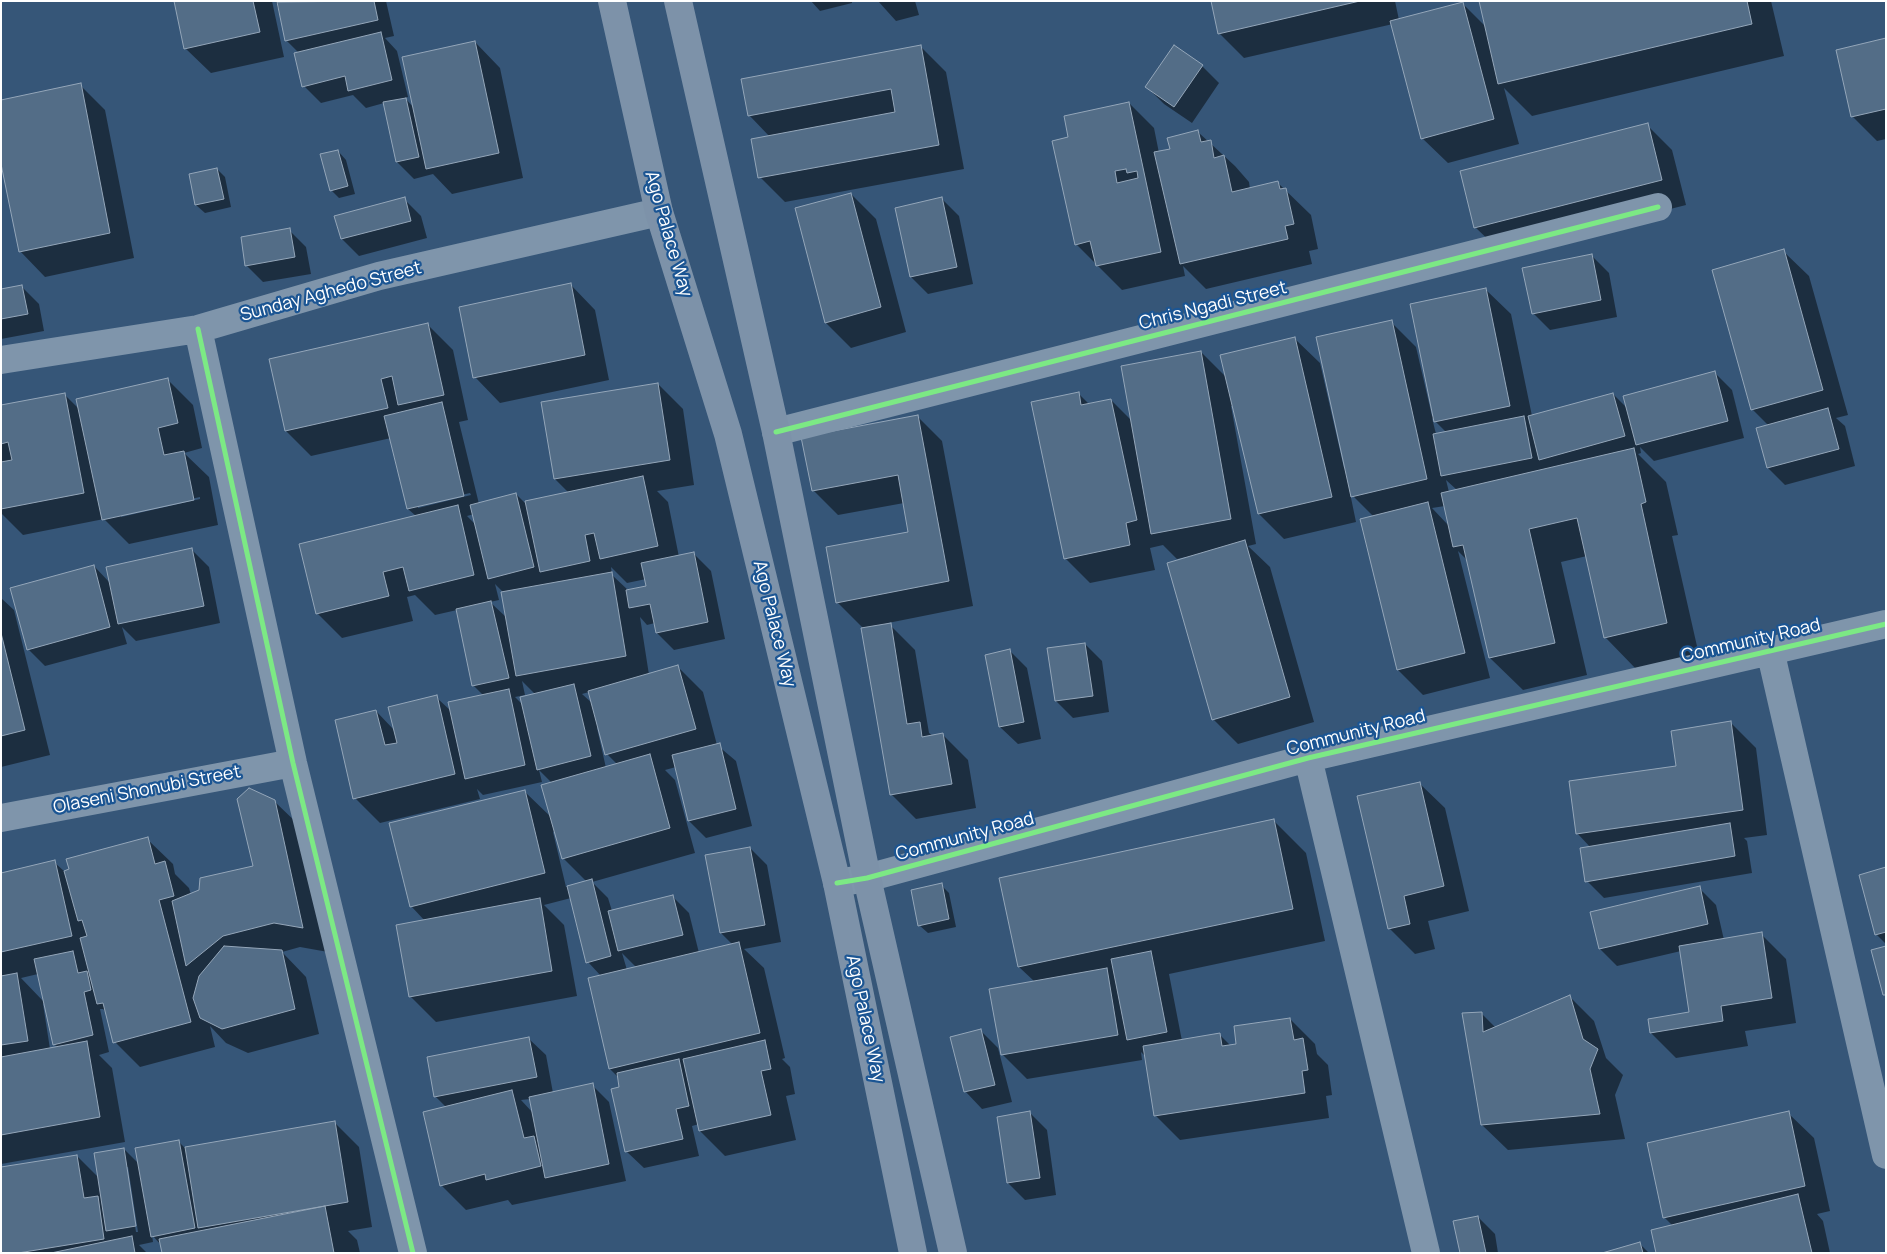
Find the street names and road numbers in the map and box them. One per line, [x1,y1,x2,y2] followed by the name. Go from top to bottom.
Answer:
[640,169,696,299] street label: Ago Palace Way
[238,257,424,327] street label: Sunday Aghedo Street
[1137,277,1289,335] street label: Chris Ngadi Street
[748,558,800,690] street label: Ago Palace Way
[1679,614,1823,668] street label: Community Road
[1284,705,1428,761] street label: Community Road
[51,761,243,819] street label: Olaseni Shonubi Street
[893,808,1037,866] street label: Community Road
[841,953,889,1085] street label: Ago Palace Way

